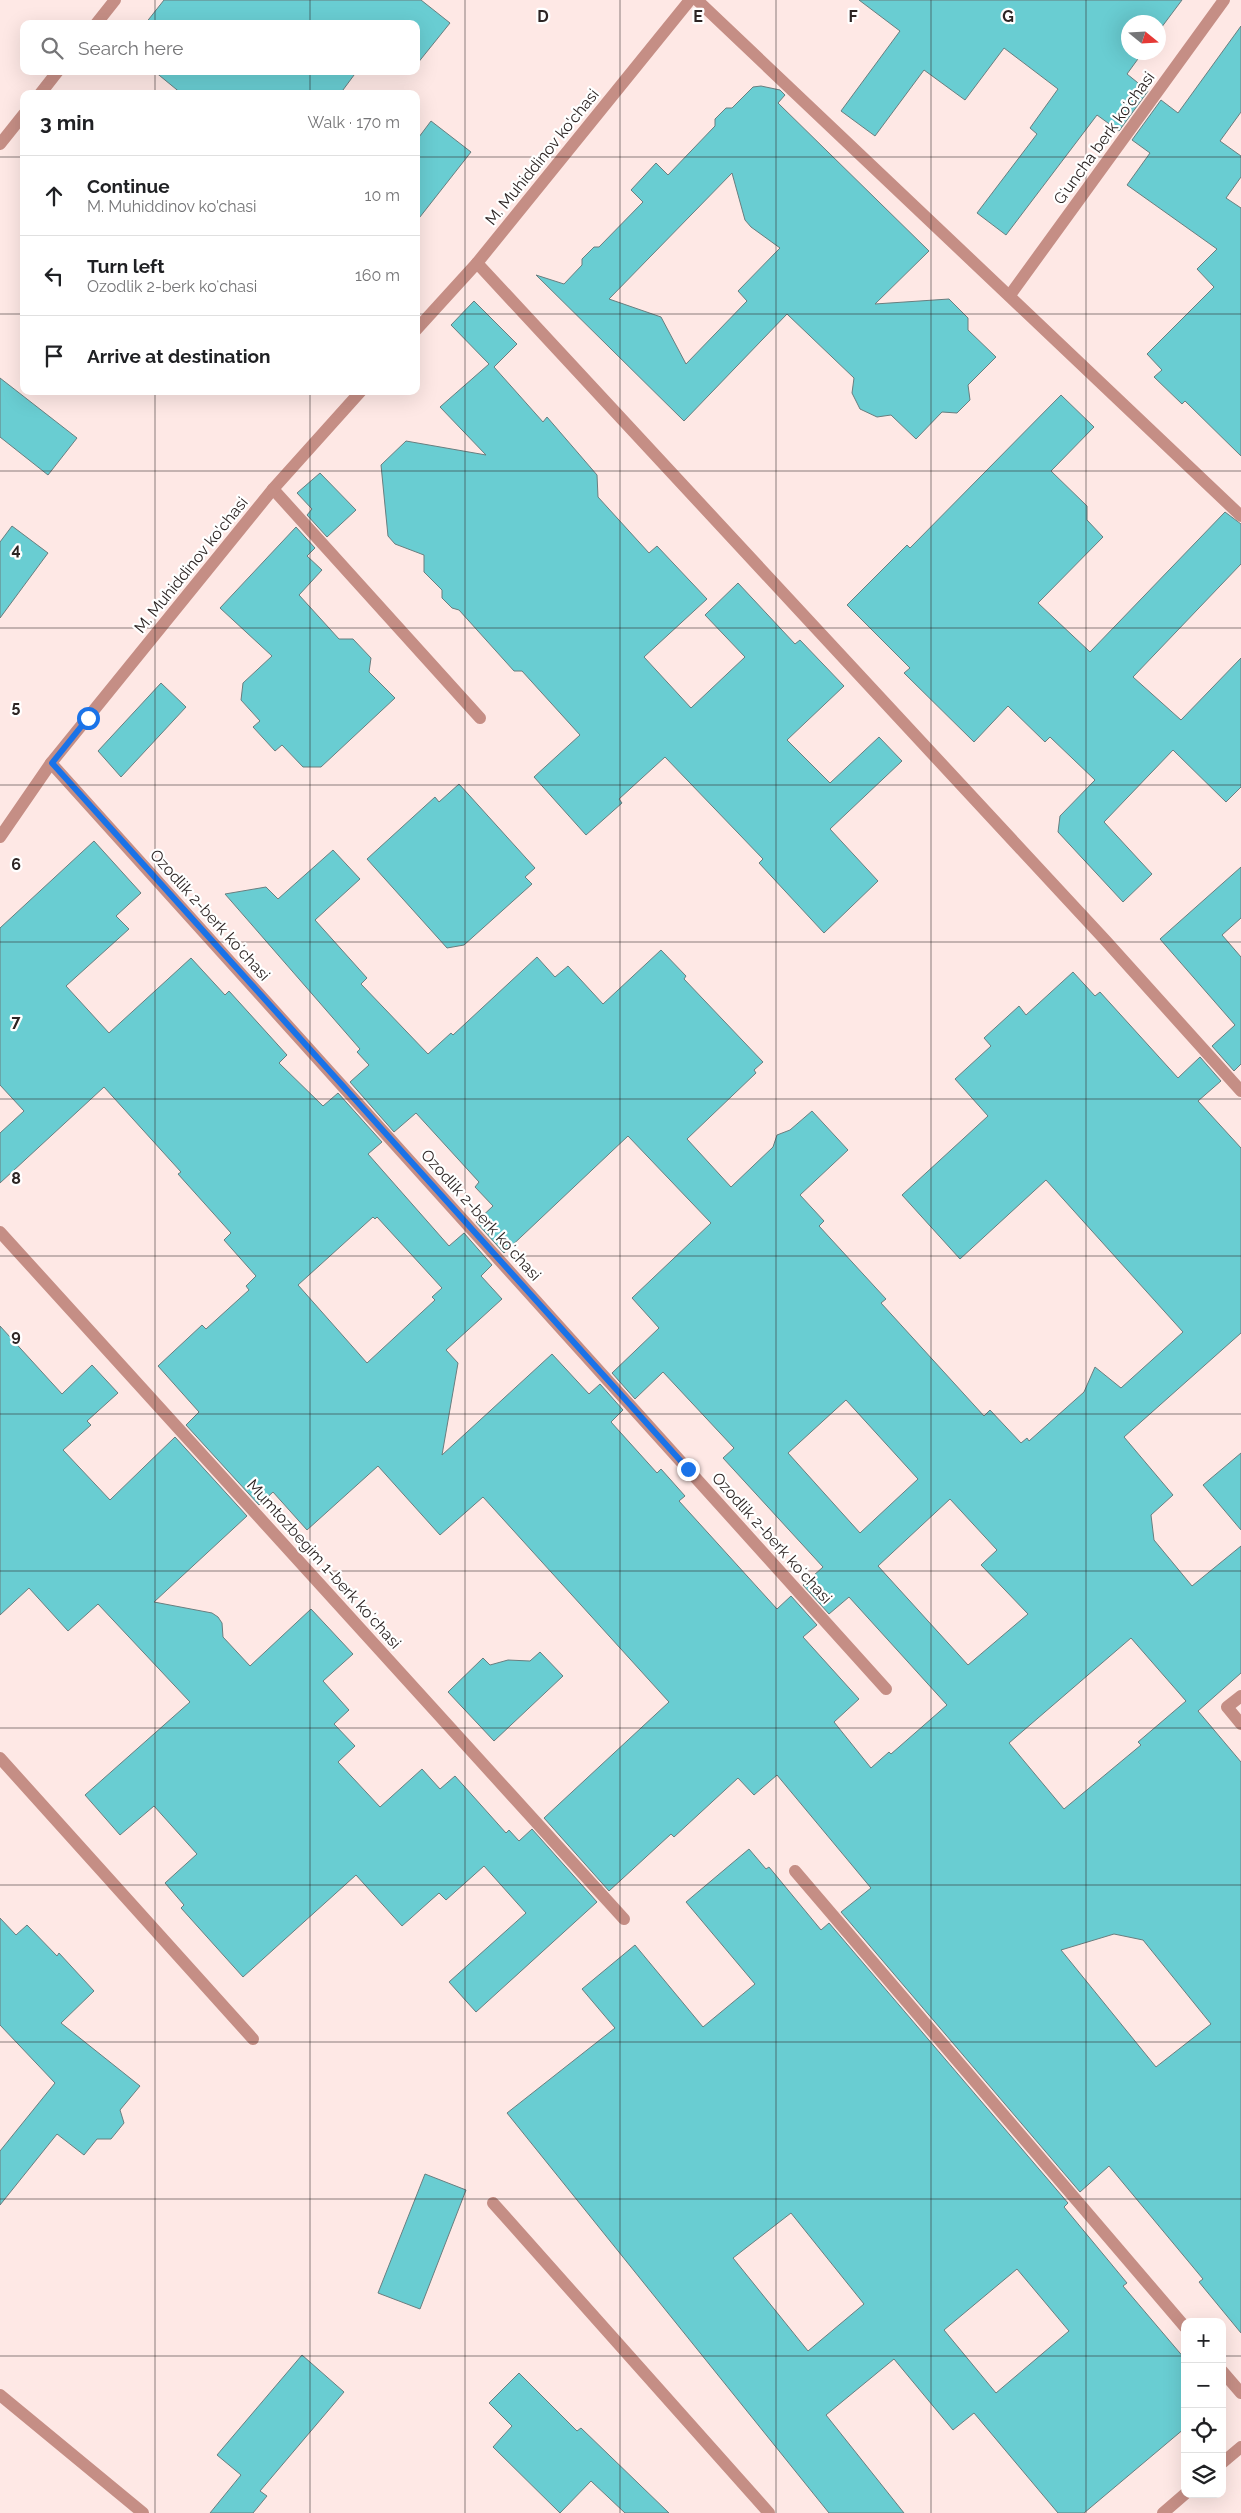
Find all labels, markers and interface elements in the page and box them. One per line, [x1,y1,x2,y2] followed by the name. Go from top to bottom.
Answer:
[537,7,549,26] text: D
[693,7,703,26] text: E
[848,7,858,26] text: F
[1002,7,1014,26] text: G
[1121,15,1166,60] north arrow
[20,20,420,75] search box
[38,34,66,62] icon: search
[78,37,184,59] text: Search here
[1050,68,1158,208] street label: Gʻuncha berk koʻchasi
[481,85,603,229] street label: M. Muhiddinov ko'chasi
[40,110,94,135] text: 3 min
[308,113,400,132] text: Walk · 170 m
[87,175,170,197] text: Continue
[40,182,68,210] icon: ahead
[365,186,400,205] text: 10 m
[87,197,257,216] text: M. Muhiddinov ko'chasi
[87,255,164,277] text: Turn left
[40,262,68,290] icon: left
[355,266,400,285] text: 160 m
[87,277,257,296] text: Ozodlik 2-berk koʻchasi
[40,342,68,370] icon: arrive
[87,345,271,367] text: Arrive at destination
[130,493,252,637] street label: M. Muhiddinov ko'chasi
[11,540,21,559] text: 4
[12,697,21,716] text: 5
[77,707,100,730] route start
[146,845,274,985] street label: Ozodlik 2-berk koʻchasi
[11,855,21,874] text: 6
[12,1012,21,1031] text: 7
[417,1145,545,1285] street label: Ozodlik 2-berk koʻchasi
[11,1169,21,1188] text: 8
[11,1326,21,1345] text: 9
[677,1458,700,1481] route end
[708,1468,836,1608] street label: Ozodlik 2-berk koʻchasi
[243,1476,405,1652] street label: Mumtozbegim 1-berk koʻchasi
[1181,2318,1226,2498] map controls
[1181,2318,1226,2363] button: +
[1181,2363,1226,2408] button: −
[1181,2408,1226,2453] button: locate
[1181,2453,1226,2498] button: layers

